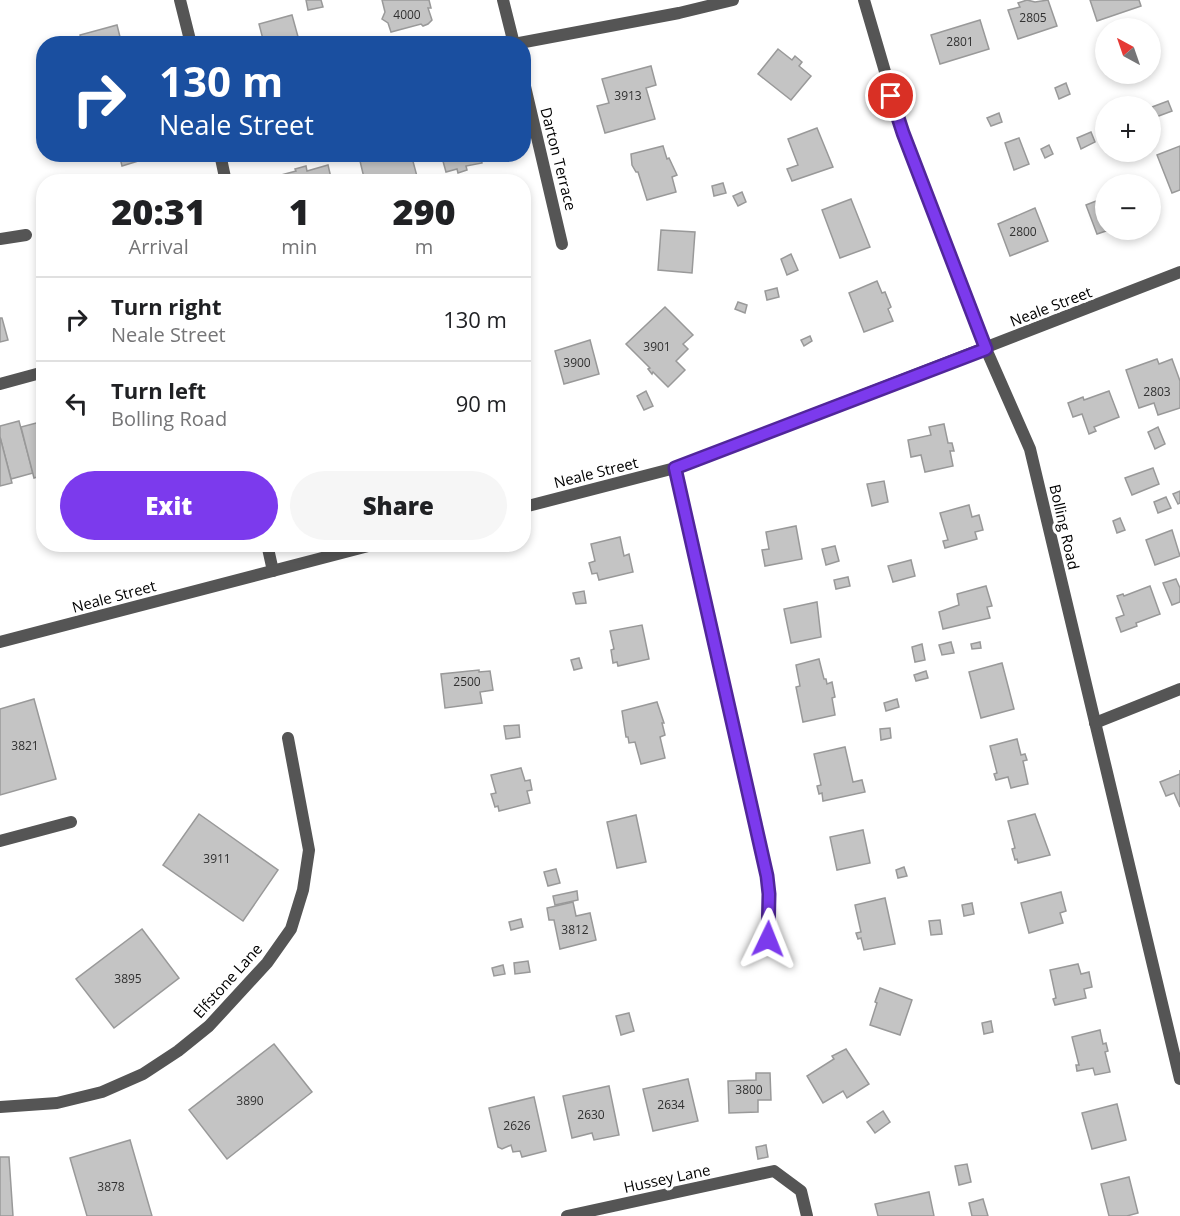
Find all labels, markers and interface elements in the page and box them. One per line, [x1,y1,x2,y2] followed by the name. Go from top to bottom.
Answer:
[393,6,421,23] house number: 4000
[1019,9,1047,26] house number: 2805
[1095,18,1161,84] north arrow
[1095,18,1161,240] map controls
[946,33,974,50] house number: 2801
[159,52,283,109] text: 130 m
[60,60,138,138] icon: right
[865,70,916,121] pin
[874,79,907,112] icon: arrive
[614,87,642,104] house number: 3913
[1095,96,1161,162] button: +
[536,105,581,212] street label: Darton Terrace
[159,106,314,143] text: Neale Street
[1095,174,1161,240] button: −
[111,187,206,236] text: 20:31
[289,187,310,236] text: 1
[392,187,456,236] text: 290
[1009,223,1037,240] house number: 2800
[129,233,189,260] text: Arrival
[281,233,317,260] text: min
[415,233,433,260] text: m
[1007,281,1094,331] street label: Neale Street
[111,291,222,321] text: Turn right
[60,303,93,336] icon: right
[443,304,507,334] text: 130 m
[111,321,226,348] text: Neale Street
[643,338,671,355] house number: 3901
[563,354,591,371] house number: 3900
[111,375,206,405] text: Turn left
[1143,383,1171,400] house number: 2803
[60,387,93,420] icon: left
[456,388,507,418] text: 90 m
[111,405,227,432] text: Bolling Road
[552,452,640,492] street label: Neale Street
[60,471,278,540] button: Exit
[290,471,507,540] button: Share
[1045,482,1085,571] street label: Bolling Road
[70,575,158,617] street label: Neale Street
[453,673,481,690] house number: 2500
[11,737,39,754] house number: 3821
[203,850,231,867] house number: 3911
[736,907,800,971] position arrow
[561,921,589,938] house number: 3812
[188,939,266,1022] street label: Elfstone Lane
[114,970,142,987] house number: 3895
[735,1081,763,1098] house number: 3800
[236,1092,264,1109] house number: 3890
[657,1096,685,1113] house number: 2634
[577,1106,605,1123] house number: 2630
[503,1117,531,1134] house number: 2626
[622,1159,712,1197] street label: Hussey Lane
[97,1178,125,1195] house number: 3878

